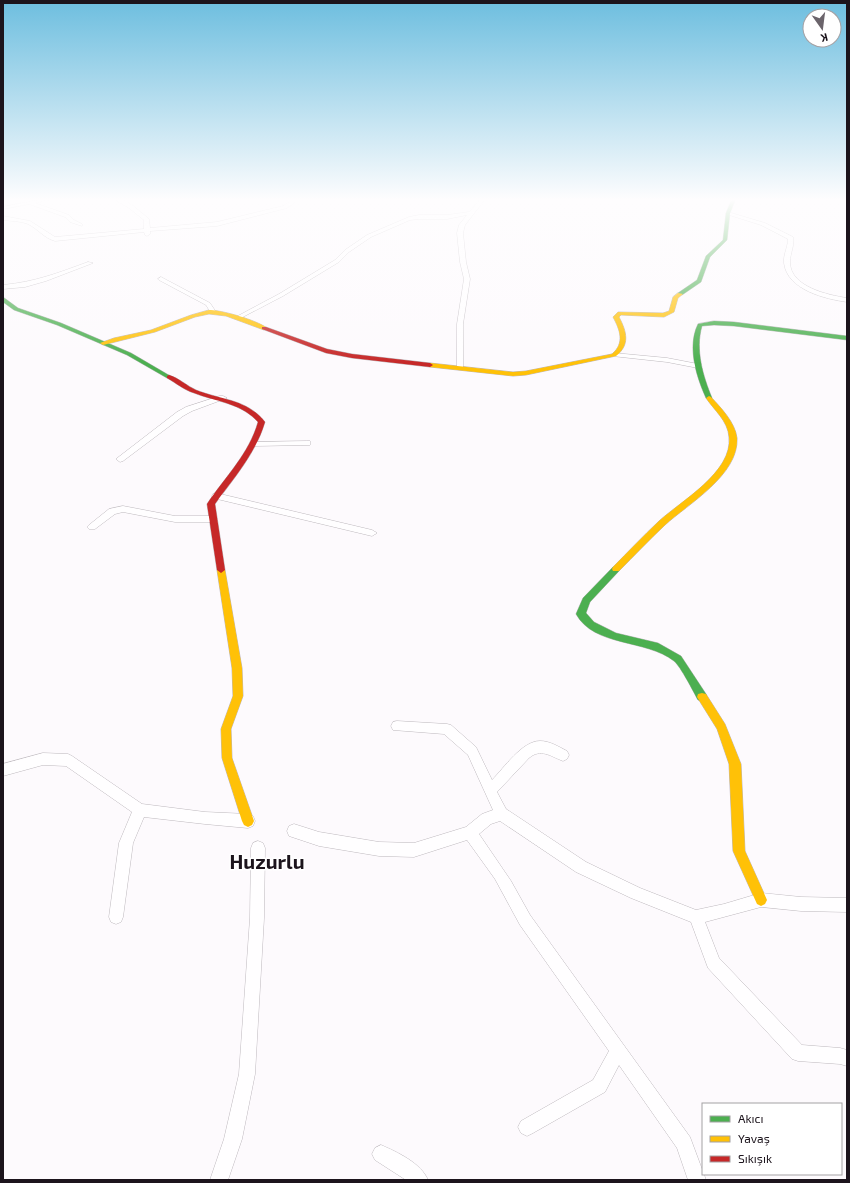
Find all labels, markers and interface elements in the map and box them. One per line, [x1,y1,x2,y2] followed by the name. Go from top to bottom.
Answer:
[802,8,842,48] north arrow
[820,31,830,45] text: K
[229,849,305,873] district label: Huzurlu
[702,1103,842,1175] legend
[738,1111,763,1125] text: Akıcı
[738,1131,770,1146] text: Yavaş
[738,1151,772,1166] text: Sıkışık

